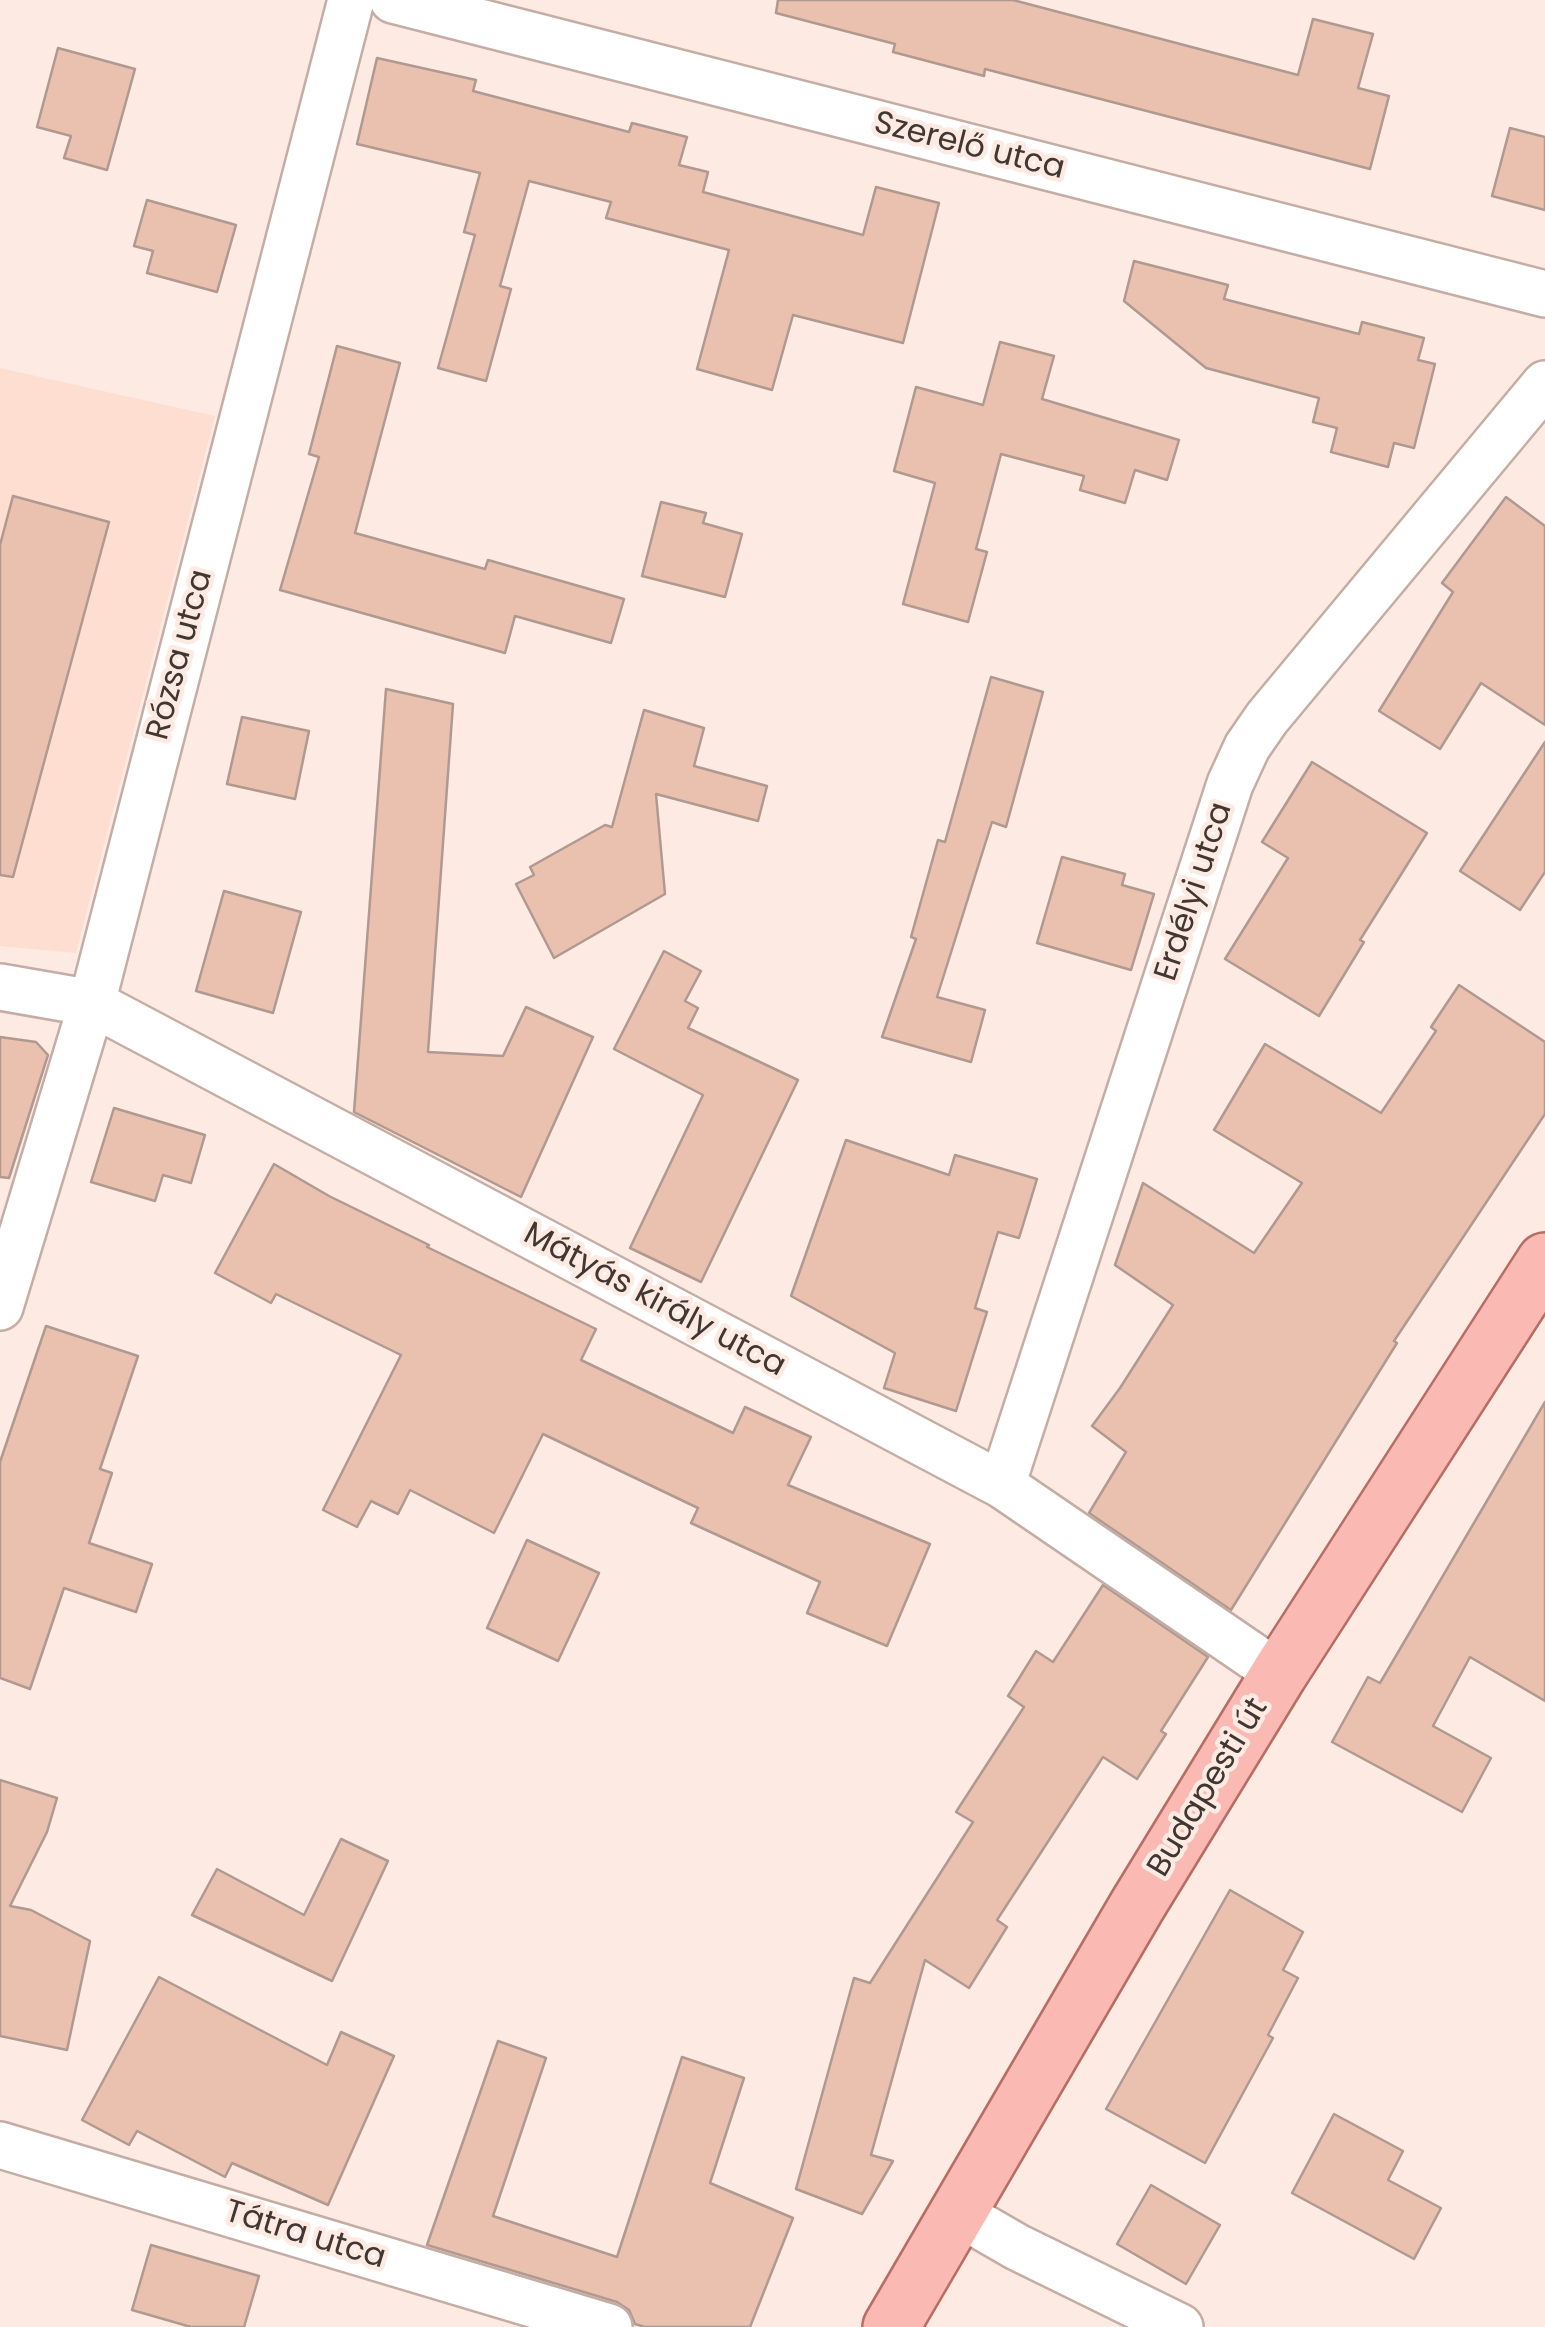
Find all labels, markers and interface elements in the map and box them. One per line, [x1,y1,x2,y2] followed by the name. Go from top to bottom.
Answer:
[870,105,1068,189] street label: Szerelő utca
[140,566,222,744] street label: Rózsa utca
[1148,798,1242,986] street label: Erdélyi utca
[516,1216,792,1386] street label: Mátyás király utca
[1141,1692,1277,1884] street label: Budapesti út
[220,2193,390,2279] street label: Tátra utca

